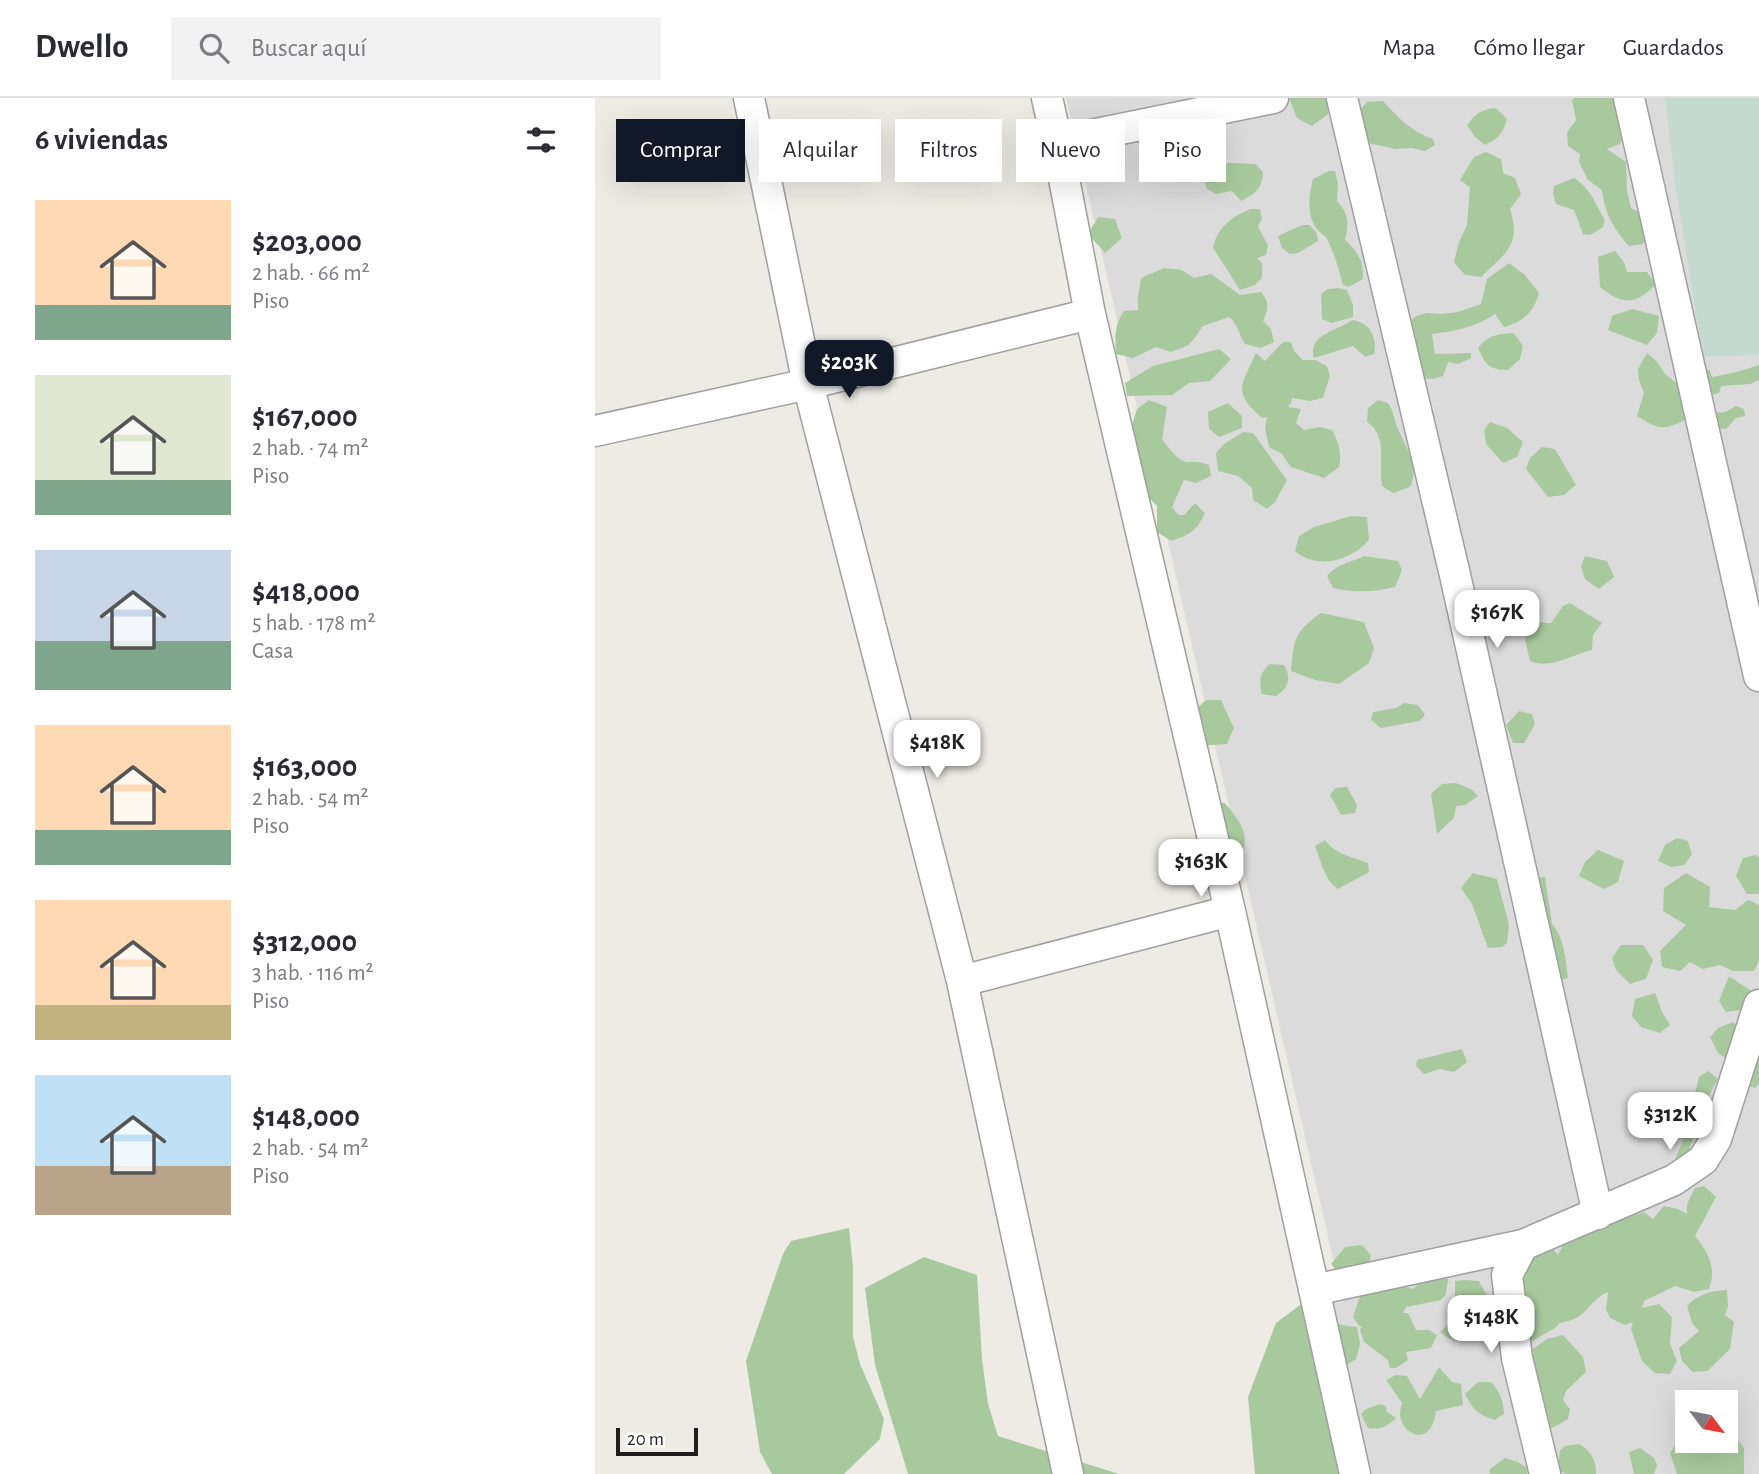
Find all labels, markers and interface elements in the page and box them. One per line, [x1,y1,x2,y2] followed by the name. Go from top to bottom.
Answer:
[171,17,661,80] search box
[195,29,233,67] icon: search
[35,31,129,64] text: Dwello
[251,35,367,61] text: Buscar aquí
[1382,36,1436,60] text: Mapa
[1474,36,1585,60] text: Cómo llegar
[1623,36,1724,60] text: Guardados
[616,119,745,182] chip: Comprar
[759,119,881,182] chip: Alquilar
[895,119,1002,182] chip: Filtros
[1016,119,1125,182] chip: Nuevo
[1139,119,1226,182] chip: Piso
[522,121,560,159] icon: filters
[35,125,168,155] text: 6 viviendas
[252,227,362,257] text: $203,000
[91,228,175,312] icon: home
[252,262,370,285] text: 2 hab. · 66 m²
[252,290,289,313] text: Piso
[800,341,898,400] pin: $203K
[821,351,877,374] text: $203K
[252,402,358,432] text: $167,000
[91,403,175,487] icon: home
[252,437,369,460] text: 2 hab. · 74 m²
[252,465,289,488] text: Piso
[252,577,360,607] text: $418,000
[91,578,175,662] icon: home
[1448,590,1546,650] pin: $167K
[1470,601,1524,624] text: $167K
[252,612,376,635] text: 5 hab. · 178 m²
[252,640,294,663] text: Casa
[888,720,986,780] pin: $418K
[910,731,964,754] text: $418K
[252,752,357,782] text: $163,000
[91,753,175,837] icon: home
[252,787,369,810] text: 2 hab. · 54 m²
[252,815,289,838] text: Piso
[1152,840,1250,899] pin: $163K
[1174,850,1228,873] text: $163K
[252,927,357,957] text: $312,000
[91,928,175,1012] icon: home
[252,962,374,985] text: 3 hab. · 116 m²
[252,990,289,1013] text: Piso
[1621,1093,1719,1152] pin: $312K
[252,1102,360,1132] text: $148,000
[91,1103,175,1187] icon: home
[1644,1103,1696,1126] text: $312K
[252,1137,369,1160] text: 2 hab. · 54 m²
[252,1165,289,1188] text: Piso
[1442,1296,1540,1355] pin: $148K
[1464,1306,1518,1329] text: $148K
[1675,1390,1738,1452] north arrow
[1675,1390,1738,1453] map controls
[616,1425,698,1457] scale bar
[627,1430,664,1449] text: 20 m

